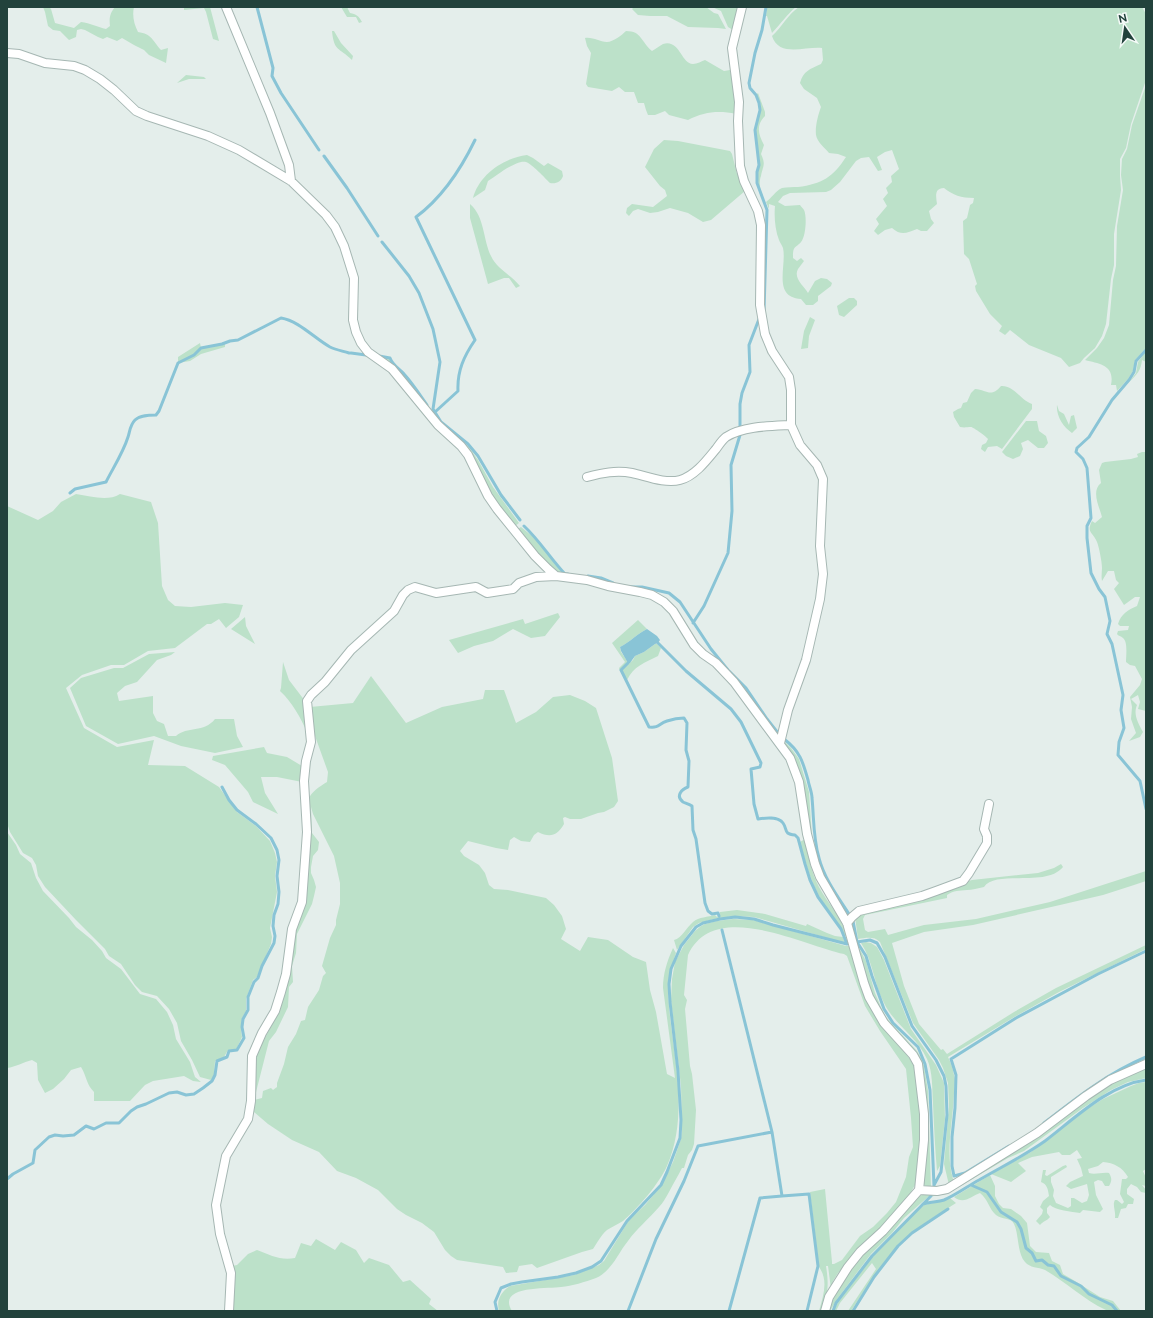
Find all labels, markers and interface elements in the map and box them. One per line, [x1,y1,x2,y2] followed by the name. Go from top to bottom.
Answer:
[1105,8,1145,48] north arrow
[1117,11,1128,26] text: N

